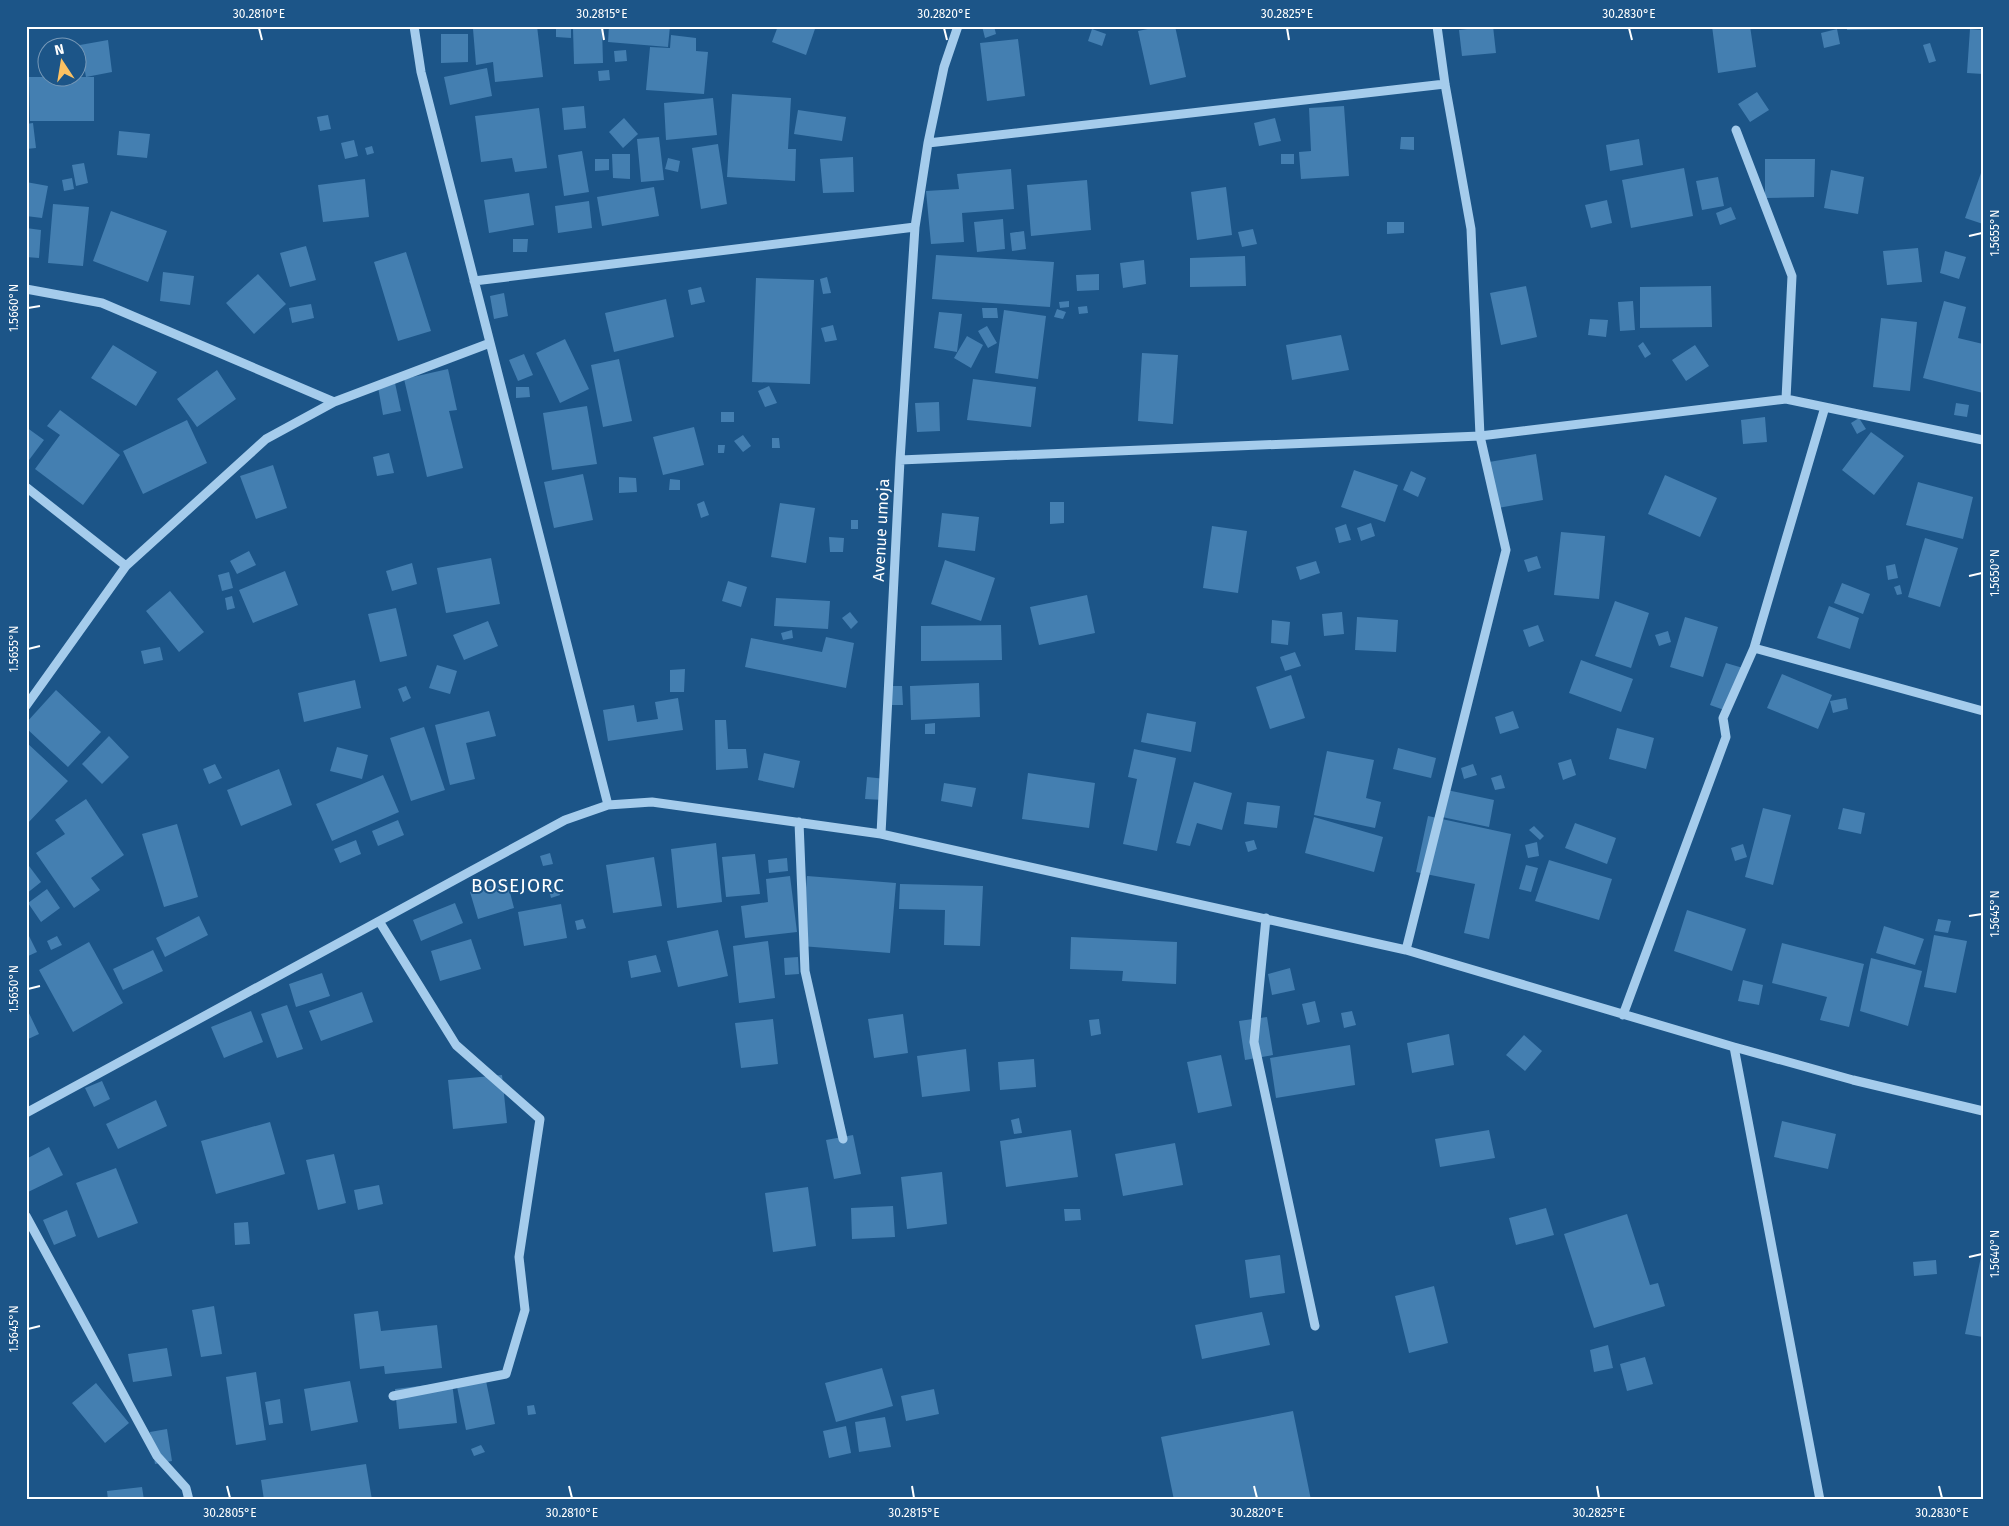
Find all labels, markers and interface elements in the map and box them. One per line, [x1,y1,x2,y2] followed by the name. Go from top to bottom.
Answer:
[233,7,285,21] text: 30.2810°E
[576,7,628,21] text: 30.2815°E
[917,7,971,21] text: 30.2820°E
[1261,7,1313,21] text: 30.2825°E
[1602,7,1656,21] text: 30.2830°E
[38,38,88,88] north arrow
[53,40,66,59] text: N
[1988,210,2002,256] text: 1.5655°N
[7,284,21,332] text: 1.5660°N
[869,478,893,582] street label: Avenue umoja
[1988,549,2002,597] text: 1.5650°N
[7,626,21,672] text: 1.5655°N
[471,874,565,897] district label: BOSEJORC
[1988,890,2002,938] text: 1.5645°N
[7,965,21,1013] text: 1.5650°N
[1988,1230,2002,1278] text: 1.5640°N
[7,1305,21,1353] text: 1.5645°N
[203,1506,257,1520] text: 30.2805°E
[546,1506,598,1520] text: 30.2810°E
[888,1506,940,1520] text: 30.2815°E
[1230,1506,1284,1520] text: 30.2820°E
[1573,1506,1625,1520] text: 30.2825°E
[1915,1506,1969,1520] text: 30.2830°E

